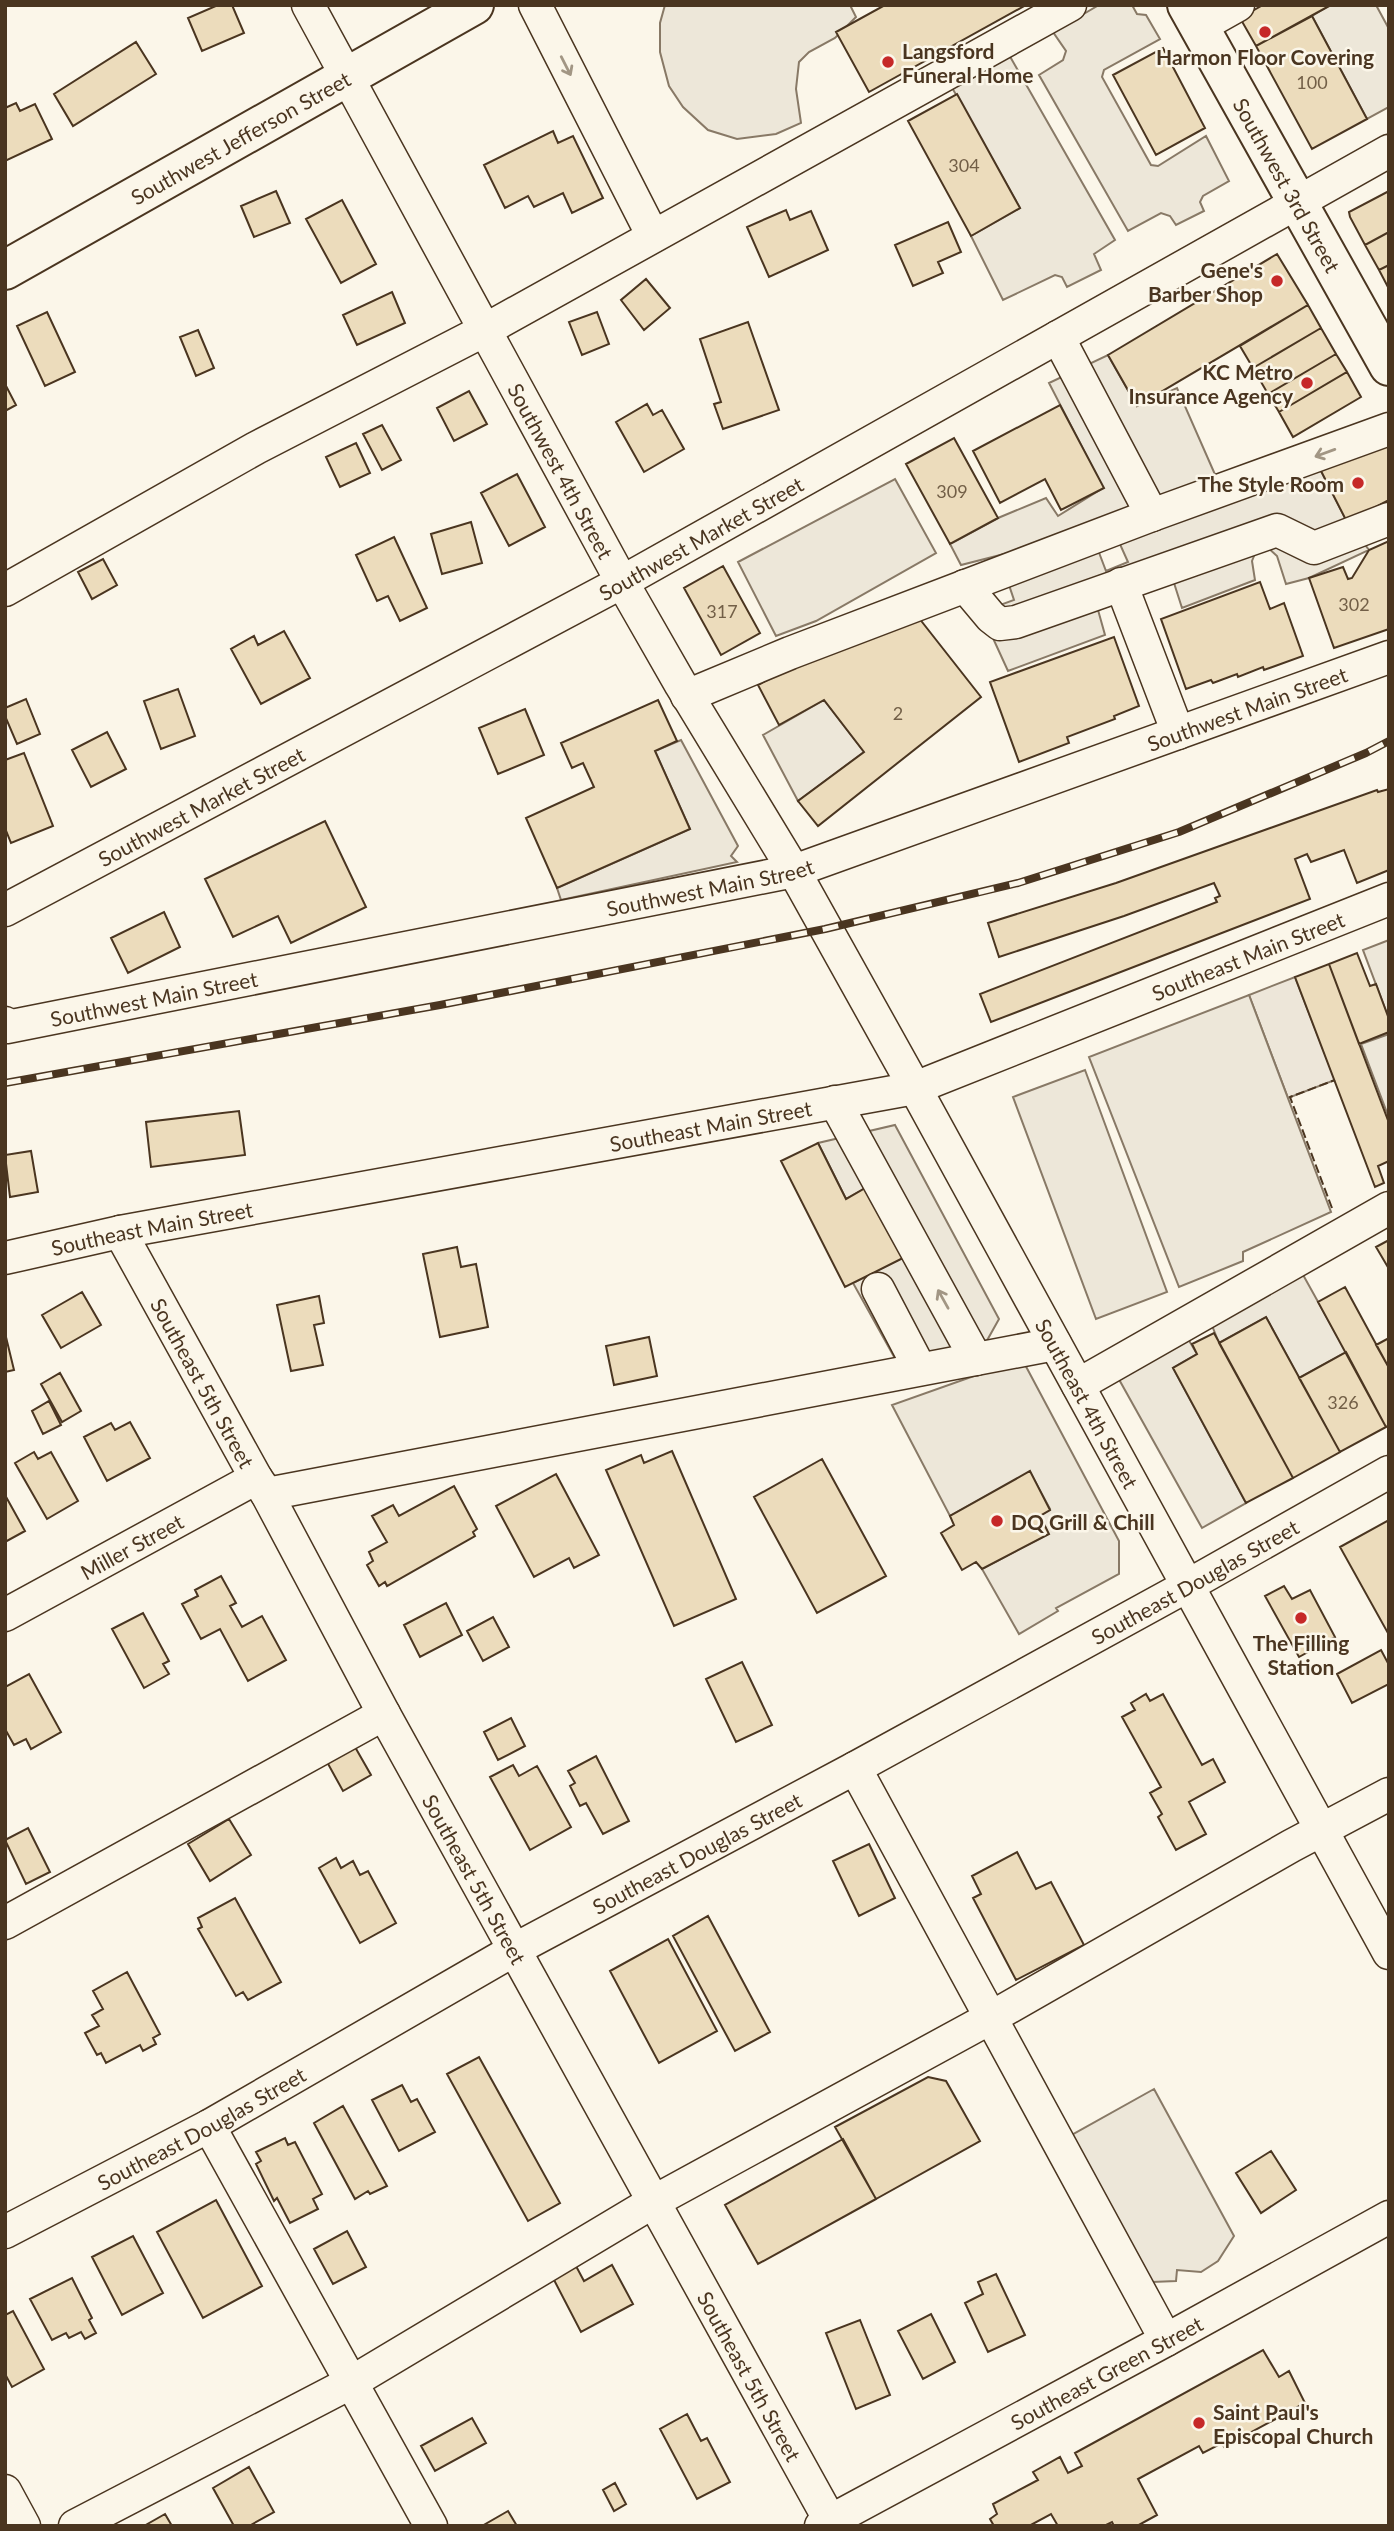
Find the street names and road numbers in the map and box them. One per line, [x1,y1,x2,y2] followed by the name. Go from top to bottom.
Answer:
[126,65,355,209] street label: Southwest Jefferson Street
[1229,93,1346,277] street label: Southwest 3rd Street
[504,379,619,563] street label: Southwest 4th Street
[594,470,808,605] street label: Southwest Market Street
[1143,661,1351,756] street label: Southwest Main Street
[93,740,309,871] street label: Southwest Market Street
[604,852,817,920] street label: Southwest Main Street
[1148,906,1348,1005] street label: Southeast Main Street
[48,965,260,1031] street label: Southwest Main Street
[607,1094,814,1156] street label: Southeast Main Street
[49,1196,255,1260] street label: Southeast Main Street
[146,1293,260,1472] street label: Southeast 5th Street
[1031,1314,1144,1493] street label: Southeast 4th Street
[76,1508,188,1584] street label: Miller Street
[1086,1513,1303,1649] street label: Southeast Douglas Street
[588,1786,806,1919] street label: Southeast Douglas Street
[418,1790,532,1968] street label: Southeast 5th Street
[93,2061,310,2195] street label: Southeast Douglas Street
[693,2287,807,2465] street label: Southeast 5th Street
[1006,2310,1207,2434] street label: Southeast Green Street

